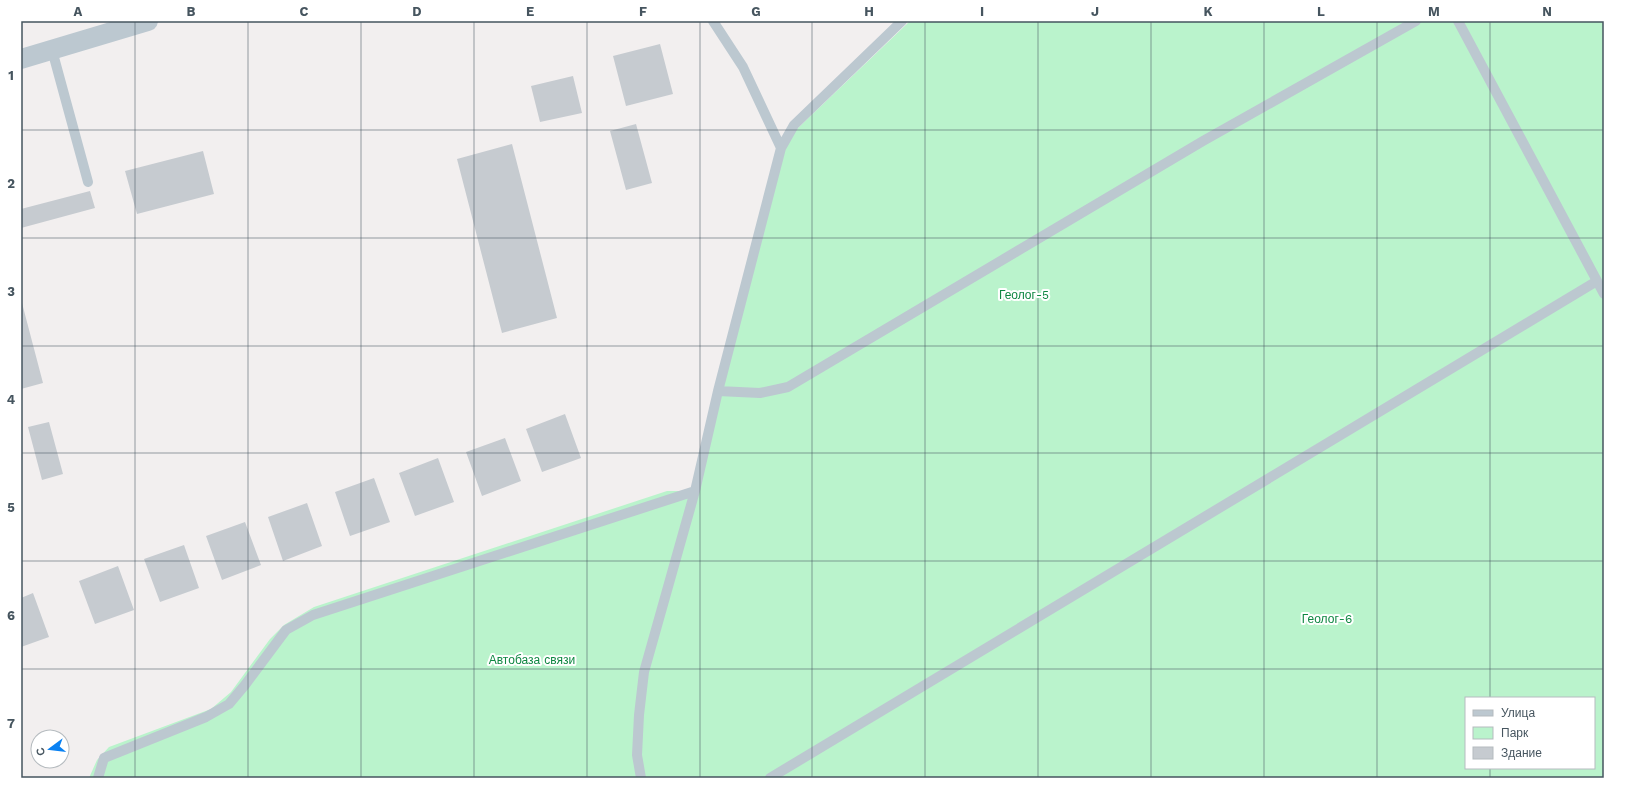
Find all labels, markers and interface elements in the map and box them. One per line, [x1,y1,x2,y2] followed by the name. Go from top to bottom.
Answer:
[74,4,83,19] text: A
[187,4,196,19] text: B
[300,4,309,19] text: C
[412,4,422,19] text: D
[526,4,534,19] text: E
[639,4,647,19] text: F
[751,4,761,19] text: G
[864,4,874,19] text: H
[980,4,984,19] text: I
[1091,4,1099,19] text: J
[1203,4,1213,19] text: K
[1317,4,1325,19] text: L
[1428,4,1440,19] text: M
[1542,4,1552,19] text: N
[8,68,14,83] text: 1
[7,176,15,191] text: 2
[7,284,15,299] text: 3
[999,288,1049,302] park label: Геолог-5
[7,392,16,407] text: 4
[7,500,15,515] text: 5
[7,608,15,623] text: 6
[1302,612,1352,626] park label: Геолог-6
[489,653,575,667] park label: Автобаза связи
[1465,697,1595,769] legend
[1501,706,1535,720] text: Улица
[7,716,15,731] text: 7
[1501,726,1529,740] text: Парк
[30,729,70,769] north arrow
[34,746,48,757] text: С
[1501,746,1542,760] text: Здание

